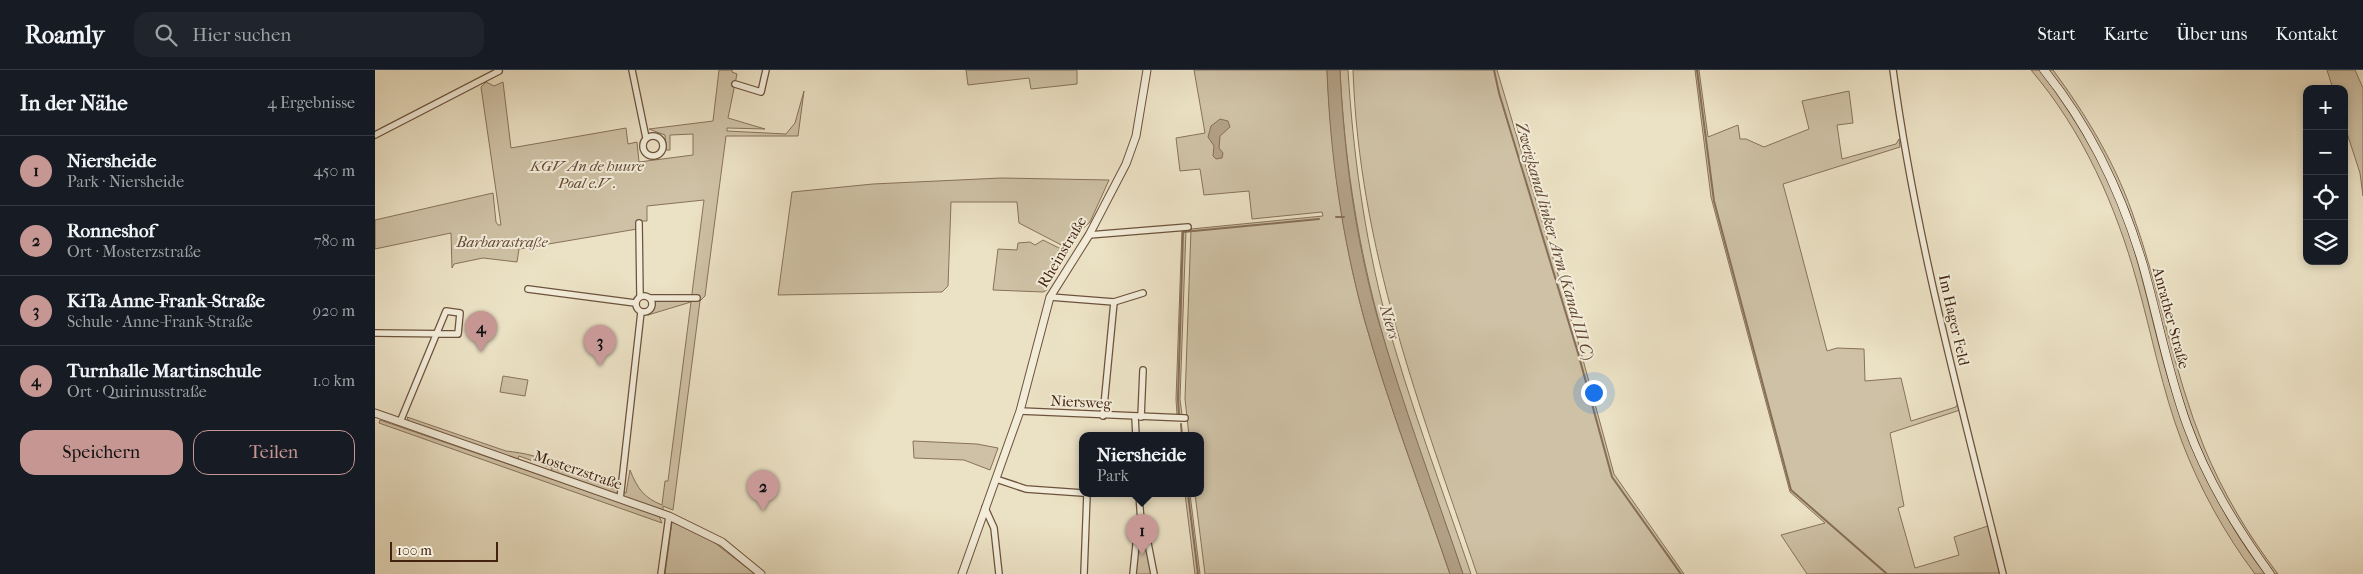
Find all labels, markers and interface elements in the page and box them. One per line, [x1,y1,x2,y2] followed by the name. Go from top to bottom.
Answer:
[134,12,484,57] search box
[25,21,104,49] text: Roamly
[152,21,180,49] icon: search
[192,24,291,46] text: Hier suchen
[2037,24,2076,45] text: Start
[2104,24,2148,45] text: Karte
[2176,24,2247,45] text: Über uns
[2275,24,2338,45] text: Kontakt
[2303,85,2348,265] map controls
[2303,85,2348,130] button: +
[20,91,128,115] text: In der Nähe
[267,93,355,112] text: 4 Ergebnisse
[1512,119,1598,362] water label: Zweigkanal linker Arm (Kanal III C)
[2303,130,2348,175] button: −
[67,150,156,172] text: Niersheide
[529,157,645,192] park label: KGV An de huure Poal e.V .
[33,161,39,180] text: 1
[314,161,355,180] text: 450 m
[67,172,184,191] text: Park · Niersheide
[2303,175,2348,220] button: locate
[1034,213,1091,291] street label: Rheinstraße
[67,220,155,242] text: Ronneshof
[2303,220,2348,265] button: layers
[32,231,40,250] text: 2
[314,231,355,250] text: 780 m
[456,233,548,251] park label: Barbarastraße
[67,242,201,261] text: Ort · Mosterzstraße
[2149,264,2193,371] street label: Anrather Straße
[1935,273,1973,368] street label: Im Hager Feld
[67,290,265,312] text: KiTa Anne-Frank-Straße
[33,301,39,320] text: 3
[313,301,355,320] text: 920 m
[1376,302,1404,342] water label: Niers
[465,311,497,352] pin: 4
[67,312,253,331] text: Schule · Anne-Frank-Straße
[584,325,616,366] pin: 3
[67,360,261,382] text: Turnhalle Martinschule
[31,371,41,390] text: 4
[312,371,355,390] text: 1.0 km
[1581,380,1607,406] your location
[67,382,207,401] text: Ort · Quirinusstraße
[1050,391,1113,413] street label: Niersweg
[20,430,183,475] button: Speichern
[193,430,355,475] button: Teilen
[1079,432,1204,497] popup
[1097,444,1186,466] text: Niersheide
[531,446,625,494] street label: Mosterzstraße
[1097,466,1129,485] text: Park
[747,470,779,511] pin: 2
[1126,514,1158,555] pin: 1
[390,539,497,562] scale bar
[397,542,432,559] text: 100 m

